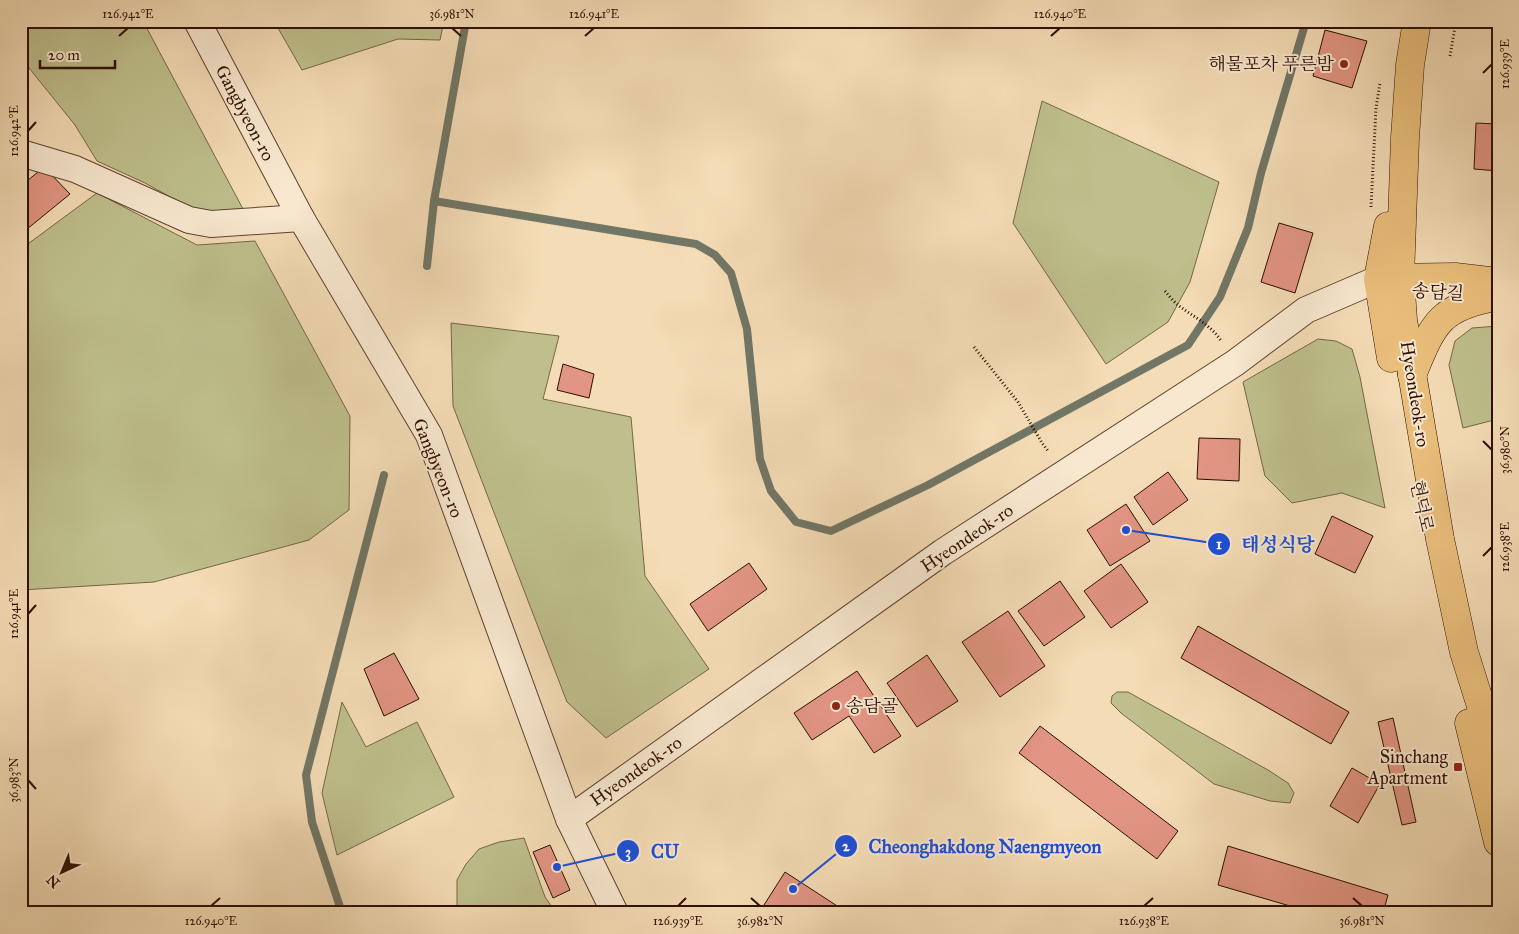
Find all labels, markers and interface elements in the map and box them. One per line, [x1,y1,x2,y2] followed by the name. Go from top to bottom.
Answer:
[102,7,154,21] text: 126.942°E
[429,7,475,21] text: 36.981°N
[569,7,619,21] text: 126.941°E
[1034,7,1087,21] text: 126.940°E
[40,38,115,70] scale bar
[1498,39,1512,89] text: 126.939°E
[48,46,80,64] text: 20 m
[1208,53,1335,75] place label: 해물포차 푸른밤
[1338,58,1350,70] marker: 해물포차 푸른밤
[210,61,279,165] street label: Gangbyeon-ro
[7,105,21,157] text: 126.942°E
[1411,279,1465,305] street label: 송담길
[1396,339,1434,449] street label: Hyeondeok-ro
[407,415,468,521] street label: Gangbyeon-ro
[1498,426,1512,474] text: 36.980°N
[1406,478,1438,534] street label: 현덕로
[916,499,1018,577] street label: Hyeondeok-ro
[1498,522,1512,572] text: 126.938°E
[1207,527,1325,561] callout: 태성식당
[1241,533,1315,556] text: 태성식당
[1216,535,1222,553] text: 1
[7,589,21,639] text: 126.941°E
[846,695,899,717] place label: 송담골
[830,700,842,712] marker: 송담골
[586,731,686,811] street label: Hyeondeok-ro
[1367,746,1449,789] place label: Sinchang Apartment
[7,757,21,803] text: 36.983°N
[1452,761,1464,773] marker: Sinchang Apartment
[834,829,1112,863] callout: Cheonghakdong Naengmyeon
[616,834,689,868] callout: CU
[869,835,1102,859] text: Cheonghakdong Naengmyeon
[842,837,850,855] text: 2
[651,840,680,863] text: CU
[625,843,631,862] text: 3
[38,846,88,896] north arrow
[43,871,63,891] text: N
[185,914,238,928] text: 126.940°E
[653,914,703,928] text: 126.939°E
[737,914,783,928] text: 36.982°N
[1119,914,1169,928] text: 126.938°E
[1339,914,1385,928] text: 36.981°N

